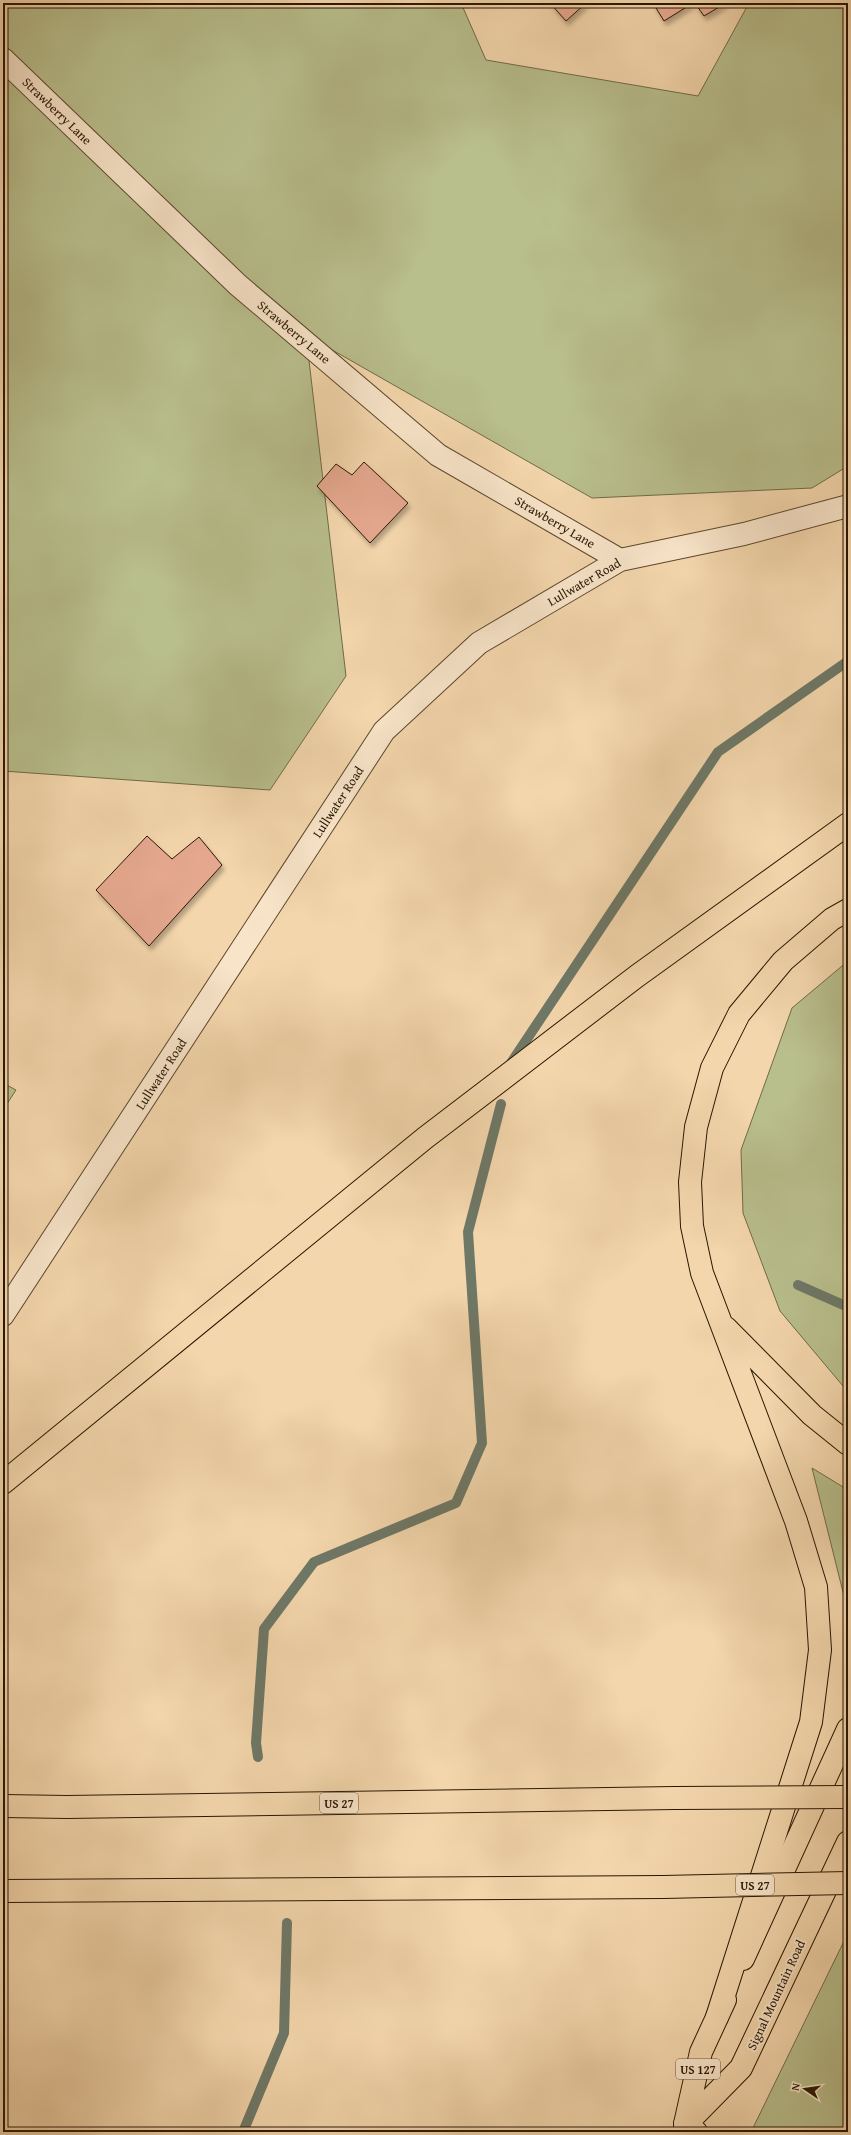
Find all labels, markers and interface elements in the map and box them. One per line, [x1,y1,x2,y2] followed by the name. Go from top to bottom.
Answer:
[18,73,96,149] street label: Strawberry Lane
[253,296,335,368] street label: Strawberry Lane
[511,491,599,553] street label: Strawberry Lane
[544,553,624,611] street label: Lullwater Road
[308,762,368,842] street label: Lullwater Road
[131,1034,191,1114] street label: Lullwater Road
[320,1793,358,1813] road number: US 27
[736,1875,774,1895] road number: US 27
[742,1937,810,2053] street label: Signal Mountain Road
[676,2059,720,2079] road number: US 127
[785,2069,825,2109] north arrow
[787,2081,804,2092] text: N

